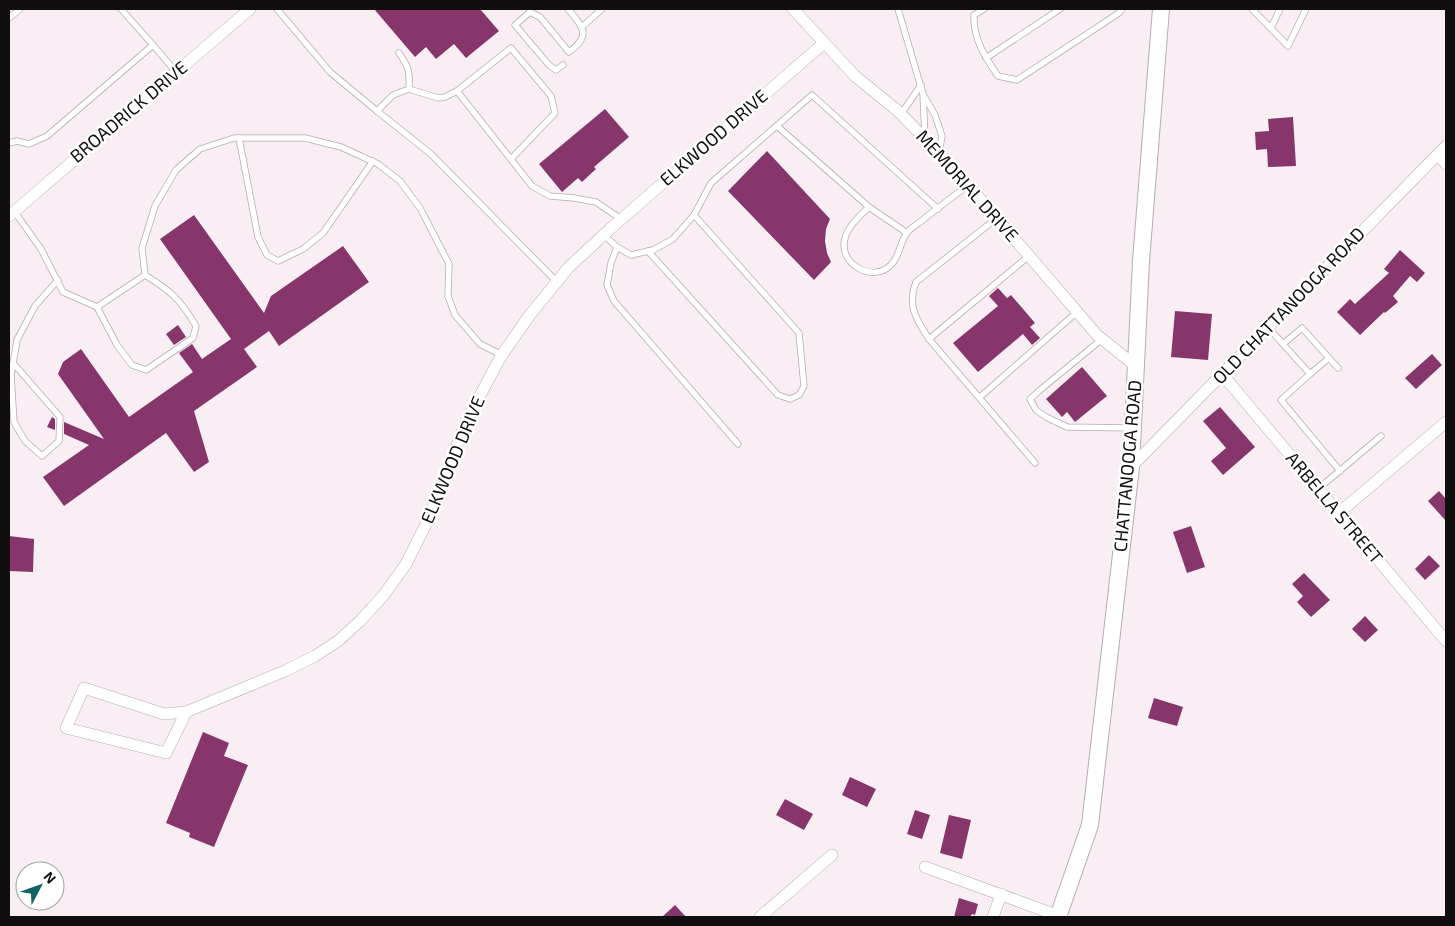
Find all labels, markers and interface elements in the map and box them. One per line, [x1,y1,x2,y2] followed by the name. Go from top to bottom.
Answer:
[65,56,192,167] street label: BROADRICK DRIVE
[655,84,772,190] street label: ELKWOOD DRIVE
[912,125,1024,246] street label: MEMORIAL DRIVE
[1208,222,1369,388] street label: OLD CHATTANOOGA ROAD
[1109,379,1145,553] street label: CHATTANOOGA ROAD
[415,393,489,526] street label: ELKWOOD DRIVE
[1282,447,1388,568] street label: ARBELLA STREET
[15,861,65,911] north arrow
[40,868,60,887] text: N

